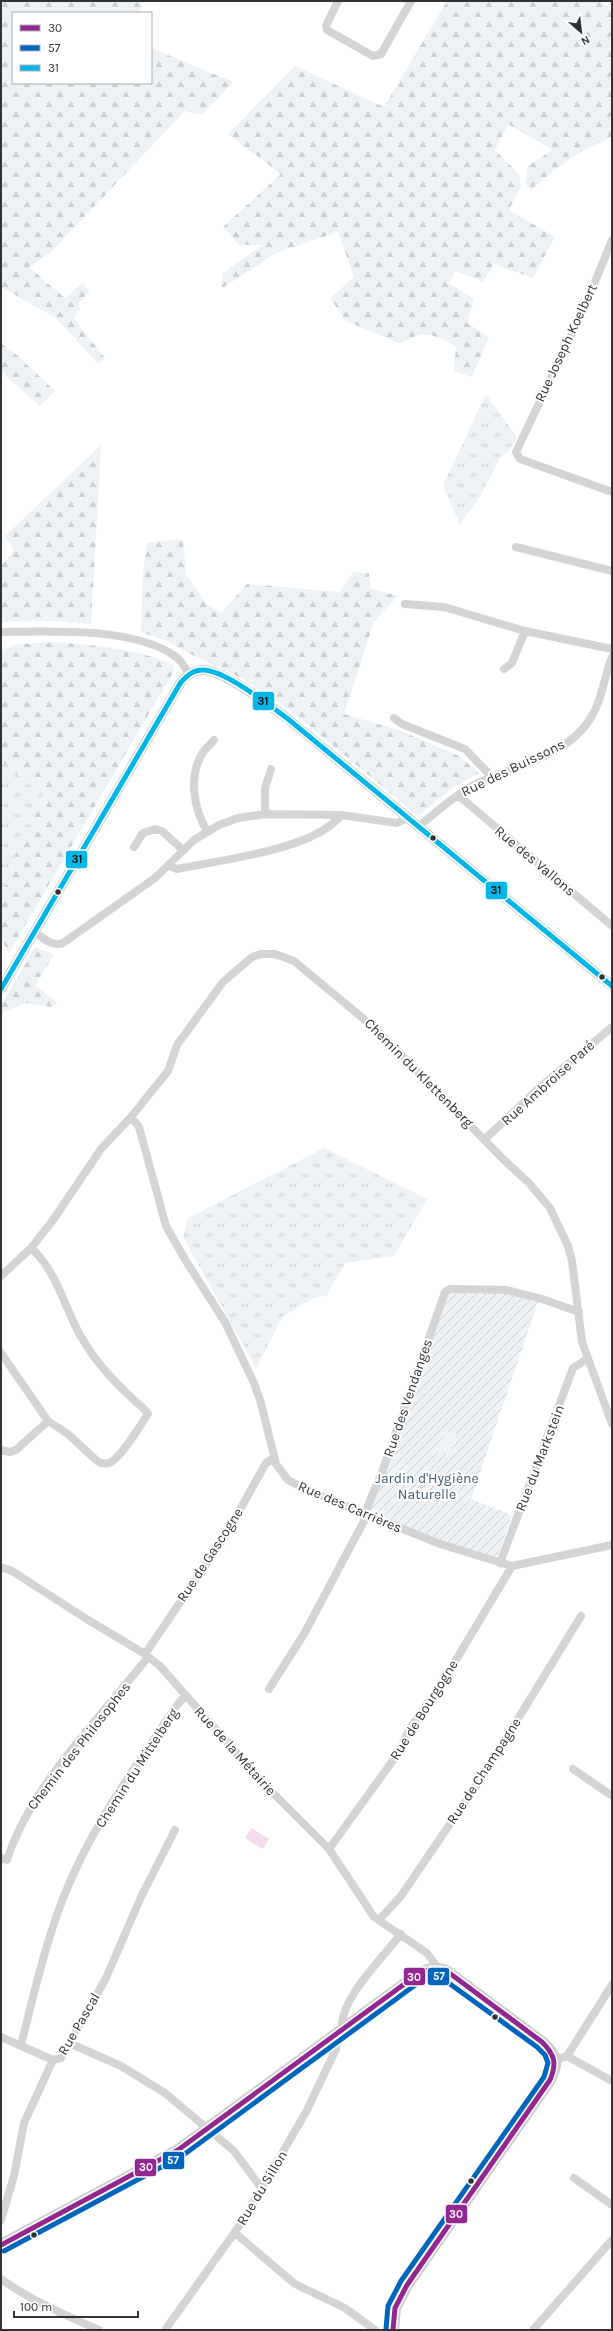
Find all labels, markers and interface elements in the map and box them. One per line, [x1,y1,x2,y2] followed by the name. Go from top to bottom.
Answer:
[12,12,152,84] legend
[561,12,601,52] north arrow
[48,21,62,35] text: 30
[579,33,592,48] text: N
[48,41,61,55] text: 57
[48,61,59,75] text: 31
[531,281,601,405] street label: Rue Joseph Koelbert
[252,691,275,711] line badge: 31
[258,695,268,708] text: 31
[458,736,568,800] street label: Rue des Buissons
[491,822,579,900] street label: Rue des Vallons
[428,833,438,843] unlabelled marker
[65,850,88,869] line badge: 31
[72,853,82,866] text: 31
[485,881,508,900] line badge: 31
[491,884,501,897] text: 31
[53,887,63,897] unlabelled marker
[597,972,607,982] unlabelled marker
[361,1015,477,1131] street label: Chemin du Klettenberg
[498,1037,598,1129] street label: Rue Ambroise Paré
[380,1337,436,1459] street label: Rue des Vendanges
[512,1402,568,1514] street label: Rue du Markstein
[375,1470,479,1503] park label: Jardin d'Hygiène Naturelle
[296,1477,404,1537] street label: Rue des Carrières
[173,1505,247,1605] street label: Rue de Gascogne
[386,1657,462,1763] street label: Rue de Bourgogne
[24,1679,134,1813] street label: Chemin des Philosophes
[191,1703,279,1799] street label: Rue de la Métairie
[92,1705,182,1831] street label: Chemin du Mittelberg
[443,1715,525,1827] street label: Rue de Champagne
[403,1967,426,1986] line badge: 30
[427,1967,450,1986] line badge: 57
[433,1970,445,1983] text: 57
[407,1971,421,1984] text: 30
[54,1990,104,2058] street label: Rue Pascal
[490,2012,500,2022] unlabelled marker
[233,2148,291,2228] street label: Rue du Sillon
[162,2151,185,2170] line badge: 57
[167,2154,179,2167] text: 57
[134,2158,157,2177] line badge: 30
[139,2161,153,2174] text: 30
[466,2176,476,2186] unlabelled marker
[445,2204,468,2224] line badge: 30
[449,2208,463,2221] text: 30
[29,2230,39,2240] unlabelled marker
[14,2293,138,2319] scale bar
[20,2300,52,2314] text: 100 m

